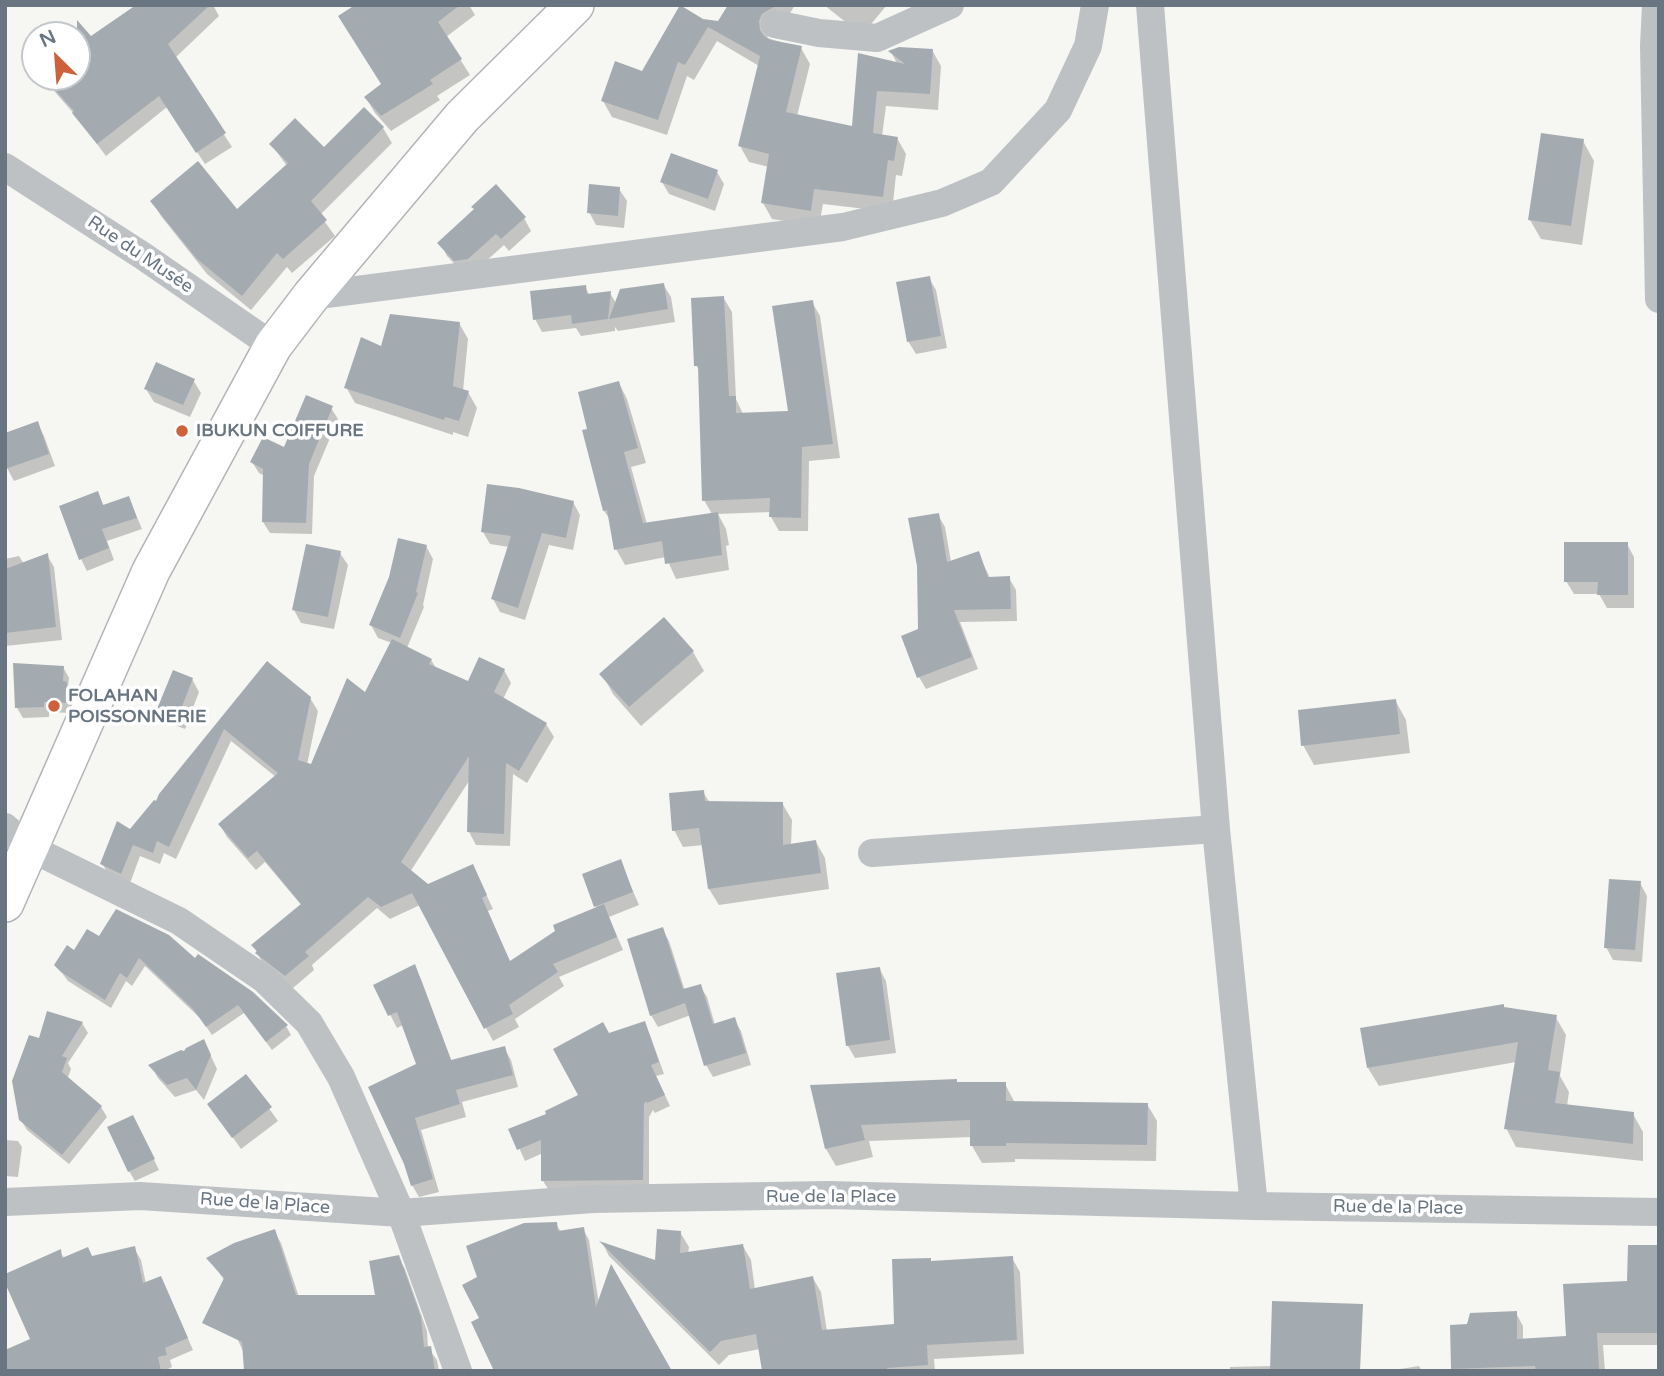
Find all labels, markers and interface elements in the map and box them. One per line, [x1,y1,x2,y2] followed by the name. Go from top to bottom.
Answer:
[21,21,91,91] north arrow
[36,26,60,52] text: N
[83,212,197,298] street label: Rue du Musée
[196,420,364,442] place label: IBUKUN COIFFURE
[174,423,190,439] marker: IBUKUN COIFFURE
[68,685,206,728] place label: FOLAHAN POISSONNERIE
[46,698,62,714] marker: FOLAHAN POISSONNERIE
[766,1186,896,1208] street label: Rue de la Place
[199,1189,331,1219] street label: Rue de la Place
[1333,1196,1463,1220] street label: Rue de la Place

